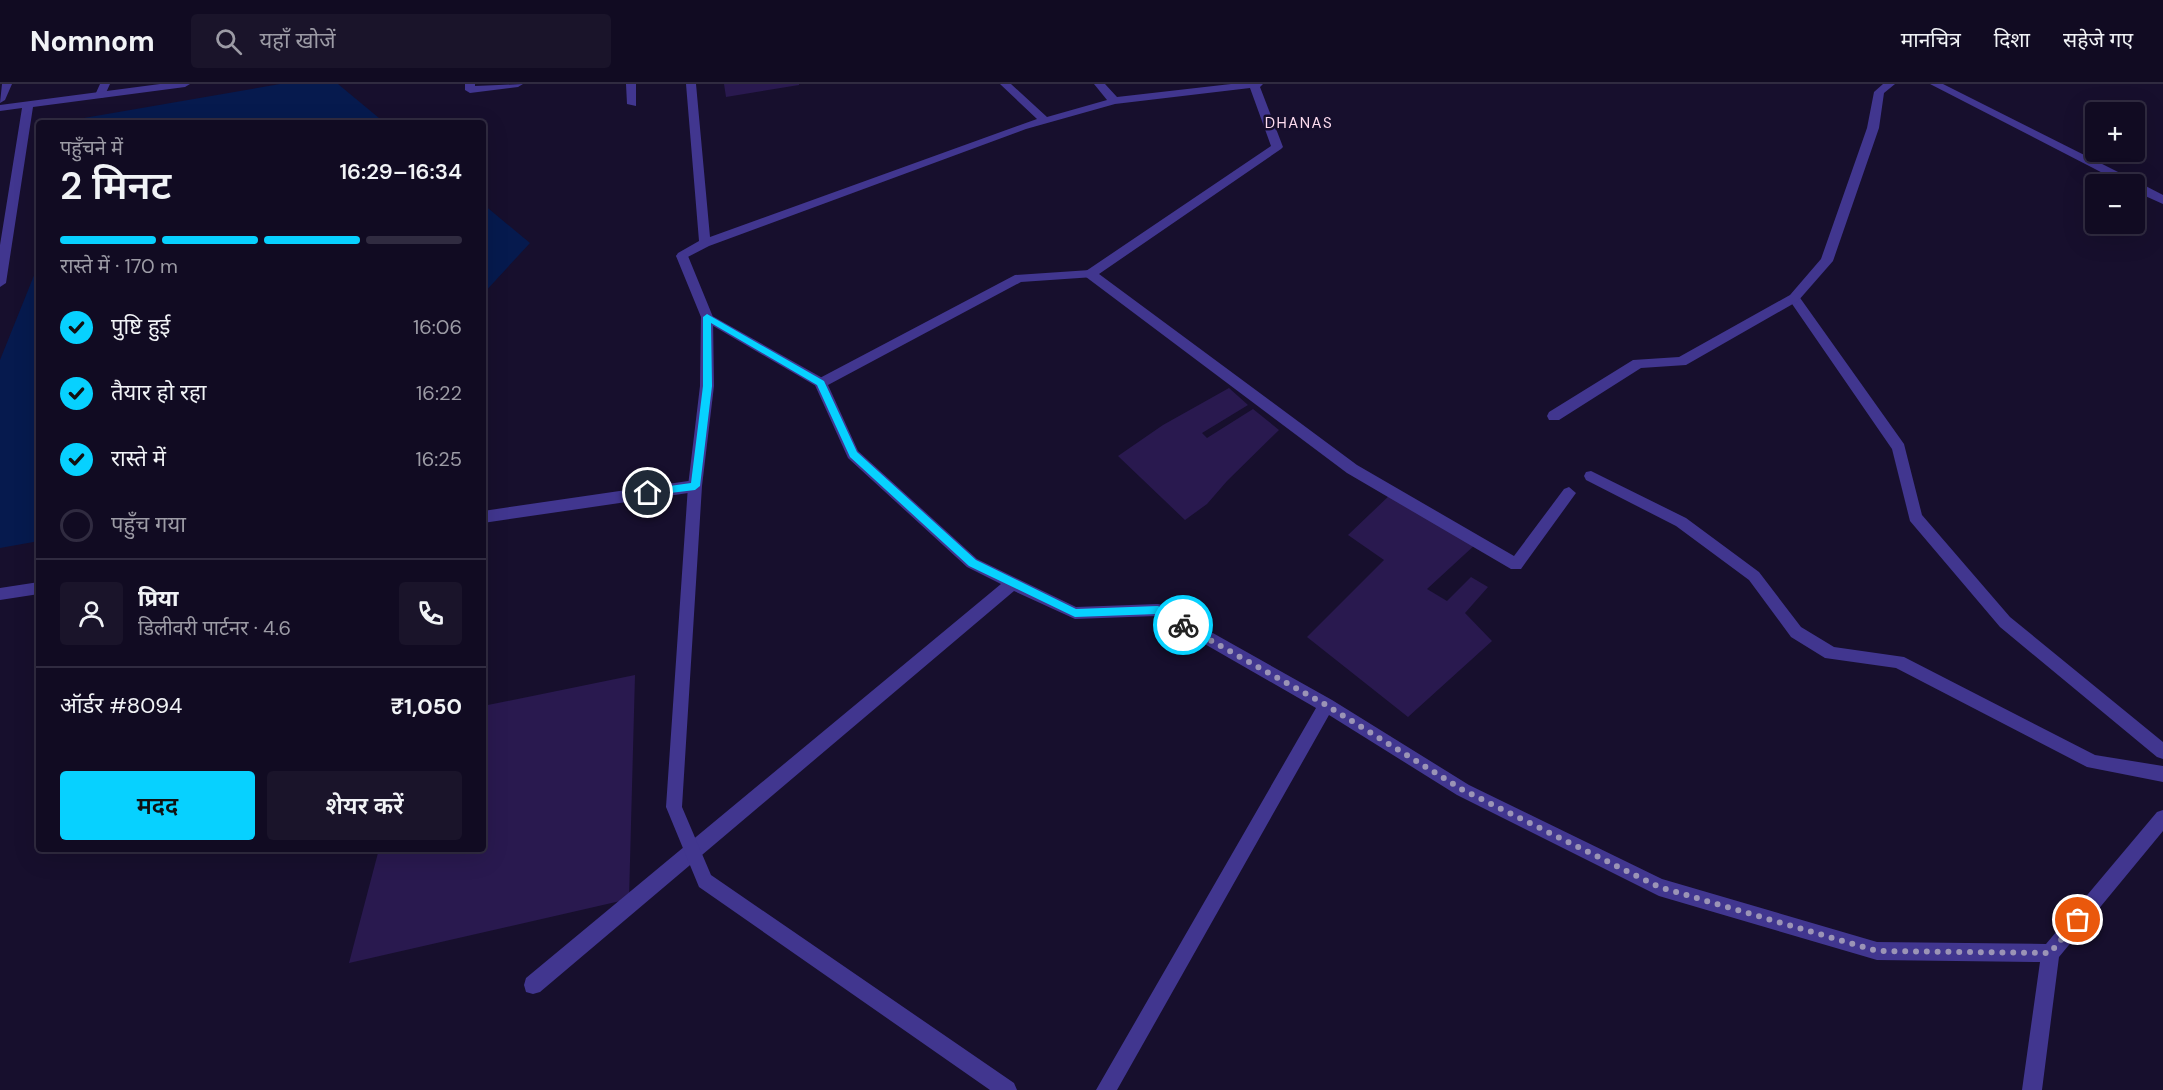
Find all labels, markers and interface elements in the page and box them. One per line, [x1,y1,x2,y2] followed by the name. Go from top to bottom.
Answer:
[191,14,611,68] search box
[30,23,155,60] text: Nomnom
[212,25,245,58] icon: search
[260,26,336,55] text: यहाँ खोजें
[1901,26,1961,54] text: मानचित्र
[1994,26,2030,54] text: दिशा
[2063,26,2133,54] text: सहेजे गए
[2085,102,2145,234] map controls
[2085,102,2145,162] button: +
[1265,113,1333,133] district label: DHANAS
[60,135,123,161] text: पहुँचने में
[339,157,462,186] text: 16:29–16:34
[60,160,171,211] text: 2 मिनट
[2085,174,2145,234] button: −
[60,253,178,279] text: रास्ते में · 170 m
[60,311,93,344] icon: check
[111,312,170,341] text: पुष्टि हुई
[413,314,462,340] text: 16:06
[60,377,93,410] icon: check
[111,378,206,407] text: तैयार हो रहा
[416,380,462,406] text: 16:22
[60,443,93,476] icon: check
[111,444,166,473] text: रास्ते में
[415,446,462,472] text: 16:25
[622,467,673,518] pin
[631,476,664,509] icon: home
[111,510,186,539] text: पहुँच गया
[60,582,123,645] button: person
[399,582,462,645] button: phone
[138,584,178,613] text: प्रिया
[1153,595,1213,655] courier
[1167,609,1200,642] icon: bike
[138,615,291,641] text: डिलीवरी पार्टनर · 4.6
[60,691,182,720] text: ऑर्डर #8094
[390,692,462,721] text: ₹1,050
[60,771,255,840] button: मदद
[267,771,462,840] button: शेयर करें
[2052,894,2103,945] pin
[2061,903,2094,936] icon: bag

